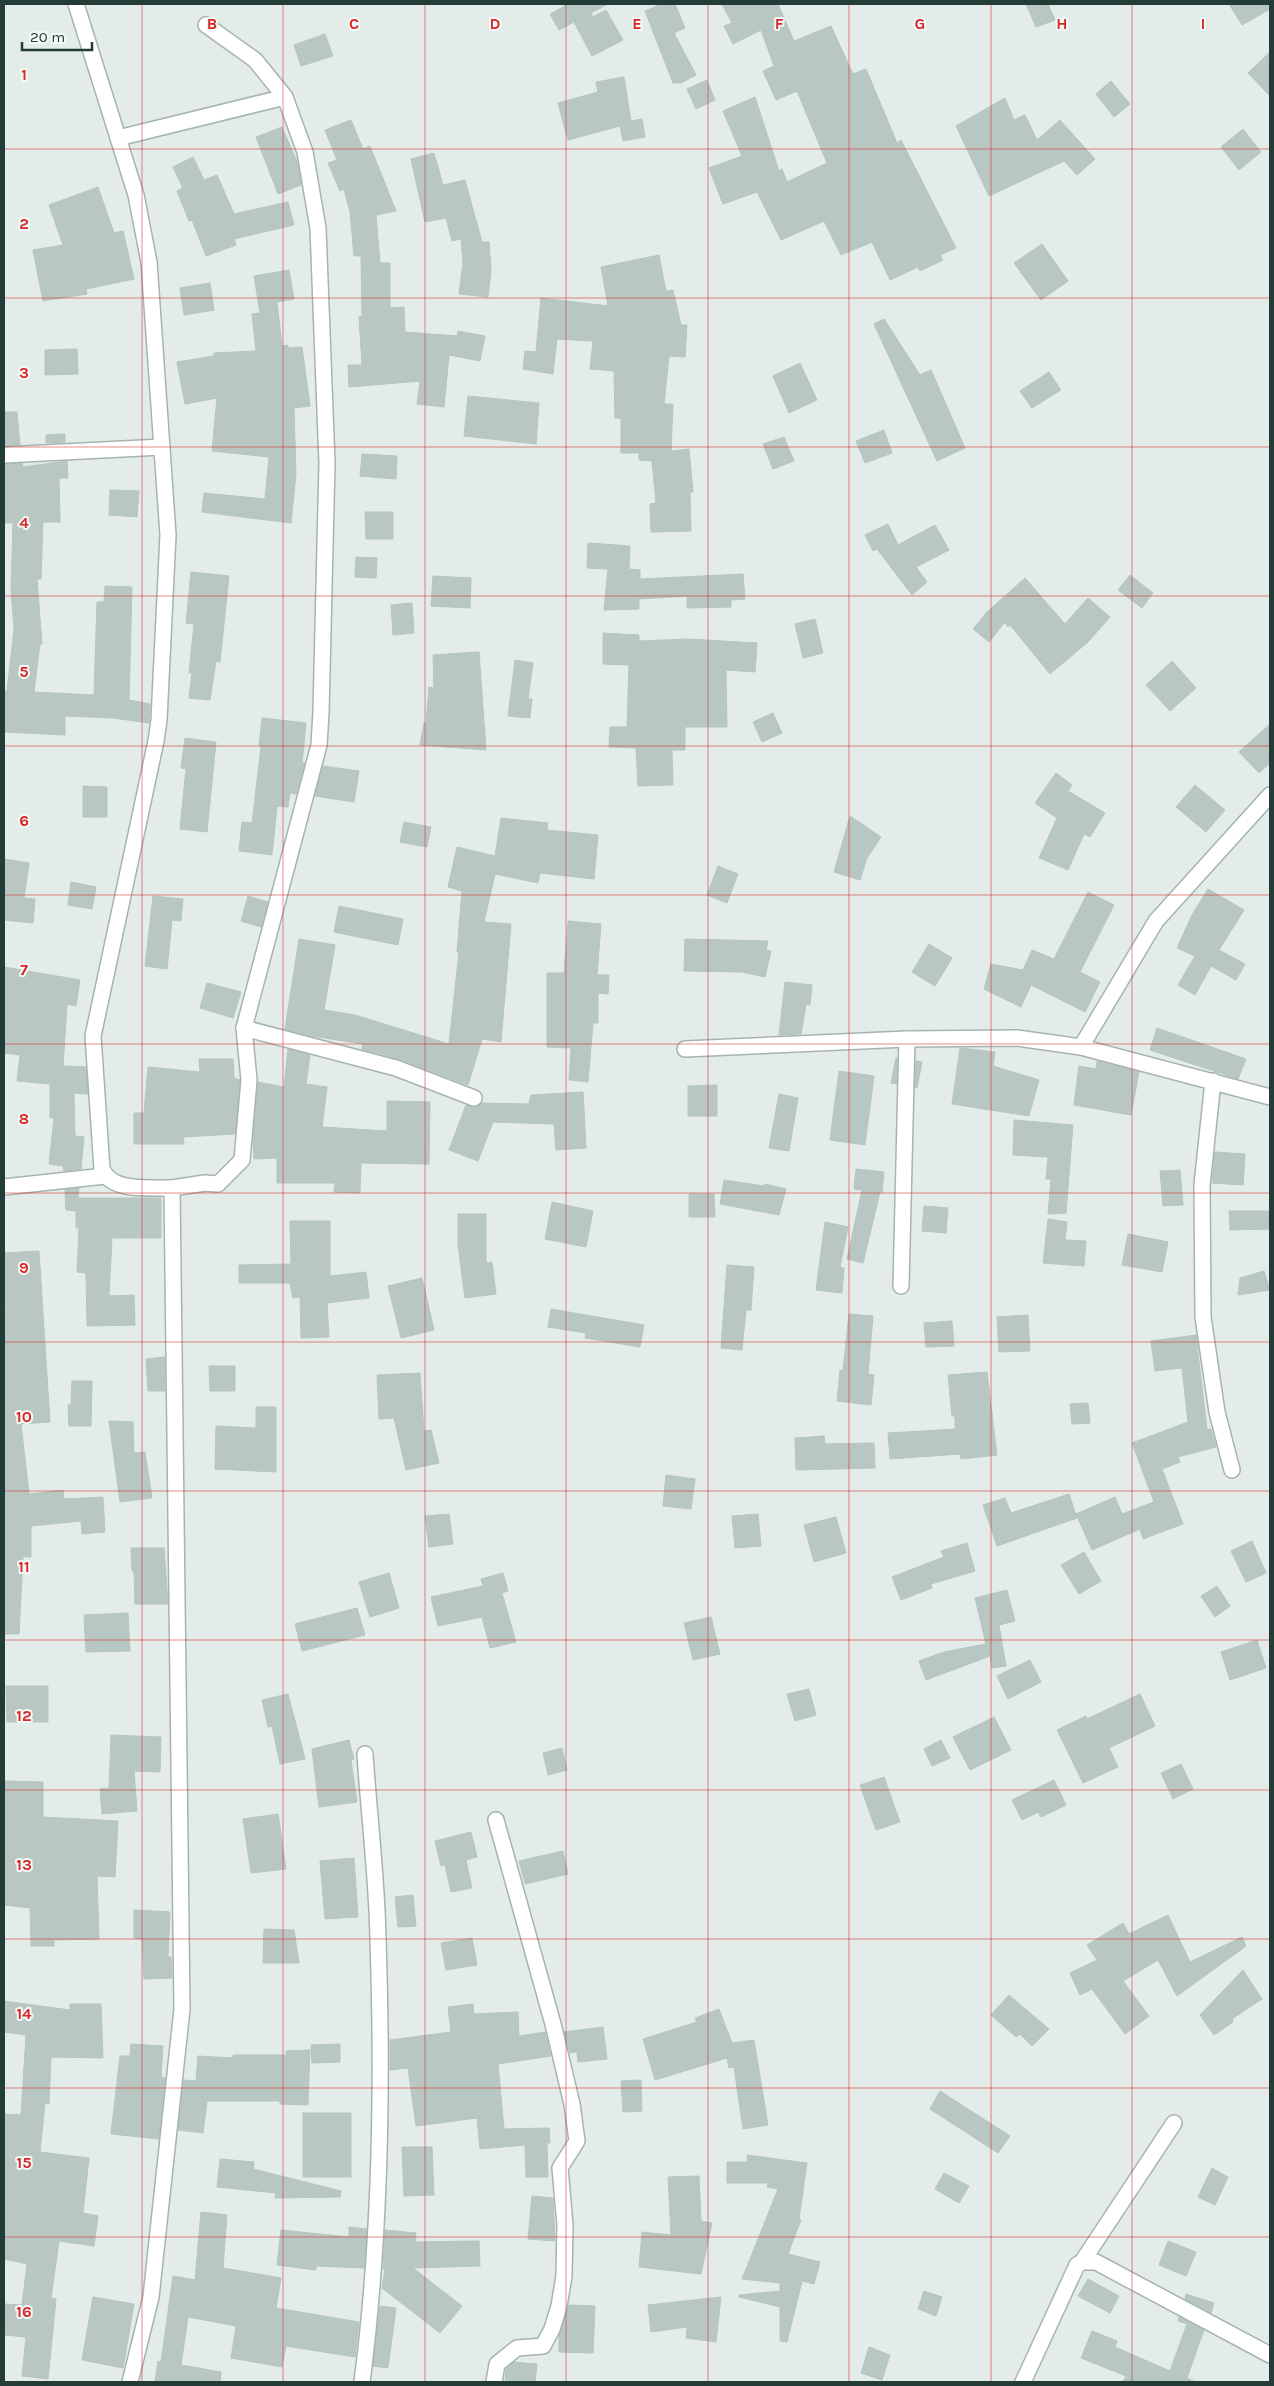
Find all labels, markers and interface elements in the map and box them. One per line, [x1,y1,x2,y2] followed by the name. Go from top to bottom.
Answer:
[207,14,217,33] text: B
[349,14,359,33] text: C
[490,14,501,33] text: D
[632,14,642,33] text: E
[775,14,784,33] text: F
[915,14,925,33] text: G
[1056,14,1068,33] text: H
[1201,14,1205,33] text: I
[22,20,92,52] scale bar
[30,28,65,46] text: 20 m
[21,65,27,84] text: 1
[19,214,29,233] text: 2
[19,363,29,382] text: 3
[19,513,29,532] text: 4
[19,662,29,681] text: 5
[19,811,29,830] text: 6
[20,960,28,979] text: 7
[19,1109,29,1128] text: 8
[19,1258,29,1277] text: 9
[16,1407,32,1426] text: 10
[18,1557,30,1576] text: 11
[16,1706,32,1725] text: 12
[16,1855,32,1874] text: 13
[16,2004,32,2023] text: 14
[16,2153,32,2172] text: 15
[16,2302,32,2321] text: 16

